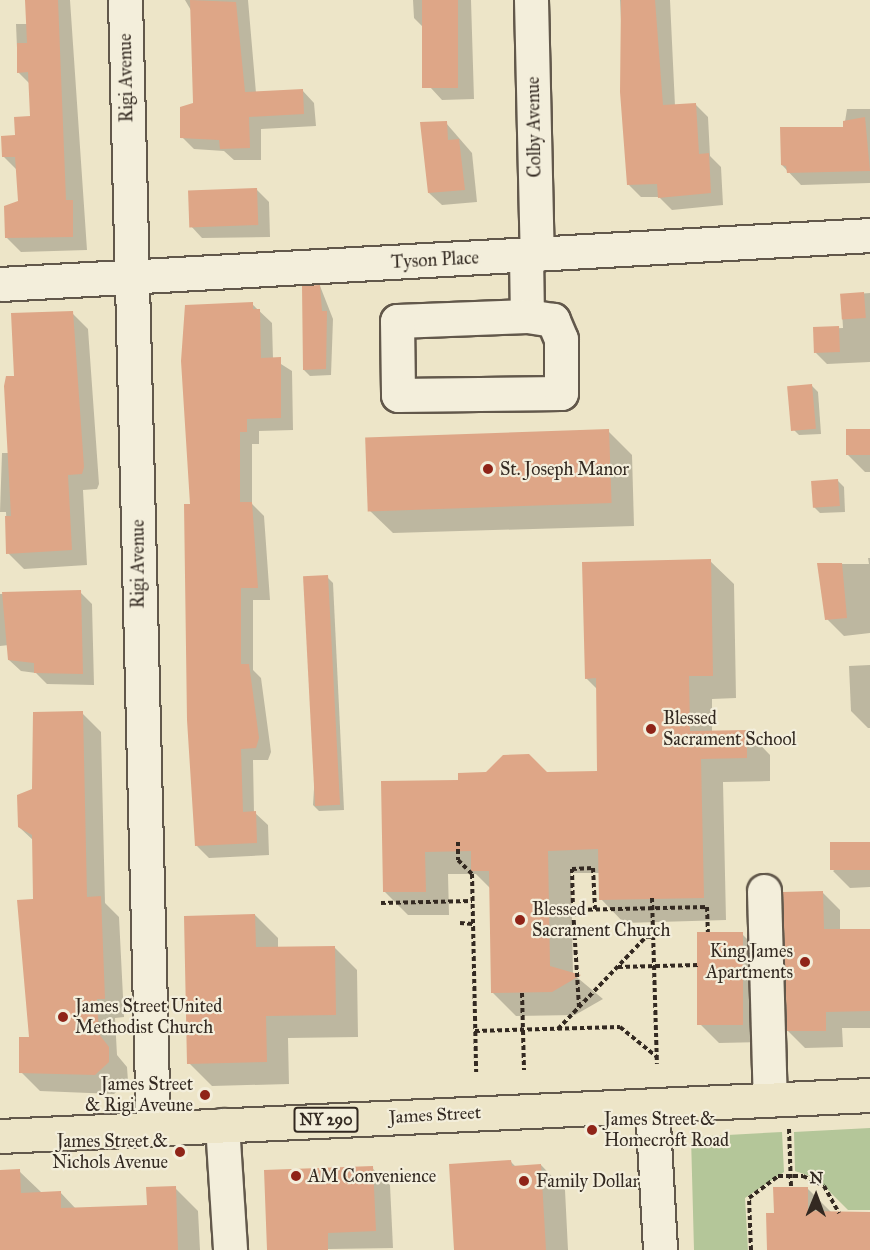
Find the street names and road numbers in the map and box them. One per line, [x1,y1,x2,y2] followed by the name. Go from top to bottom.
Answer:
[114,33,138,123] street label: Rigi Avenue
[522,76,546,178] street label: Colby Avenue
[390,247,480,273] street label: Tyson Place
[127,520,149,608] street label: Rigi Avenue
[388,1102,482,1128] street label: James Street
[293,1107,359,1133] road number: NY 290

